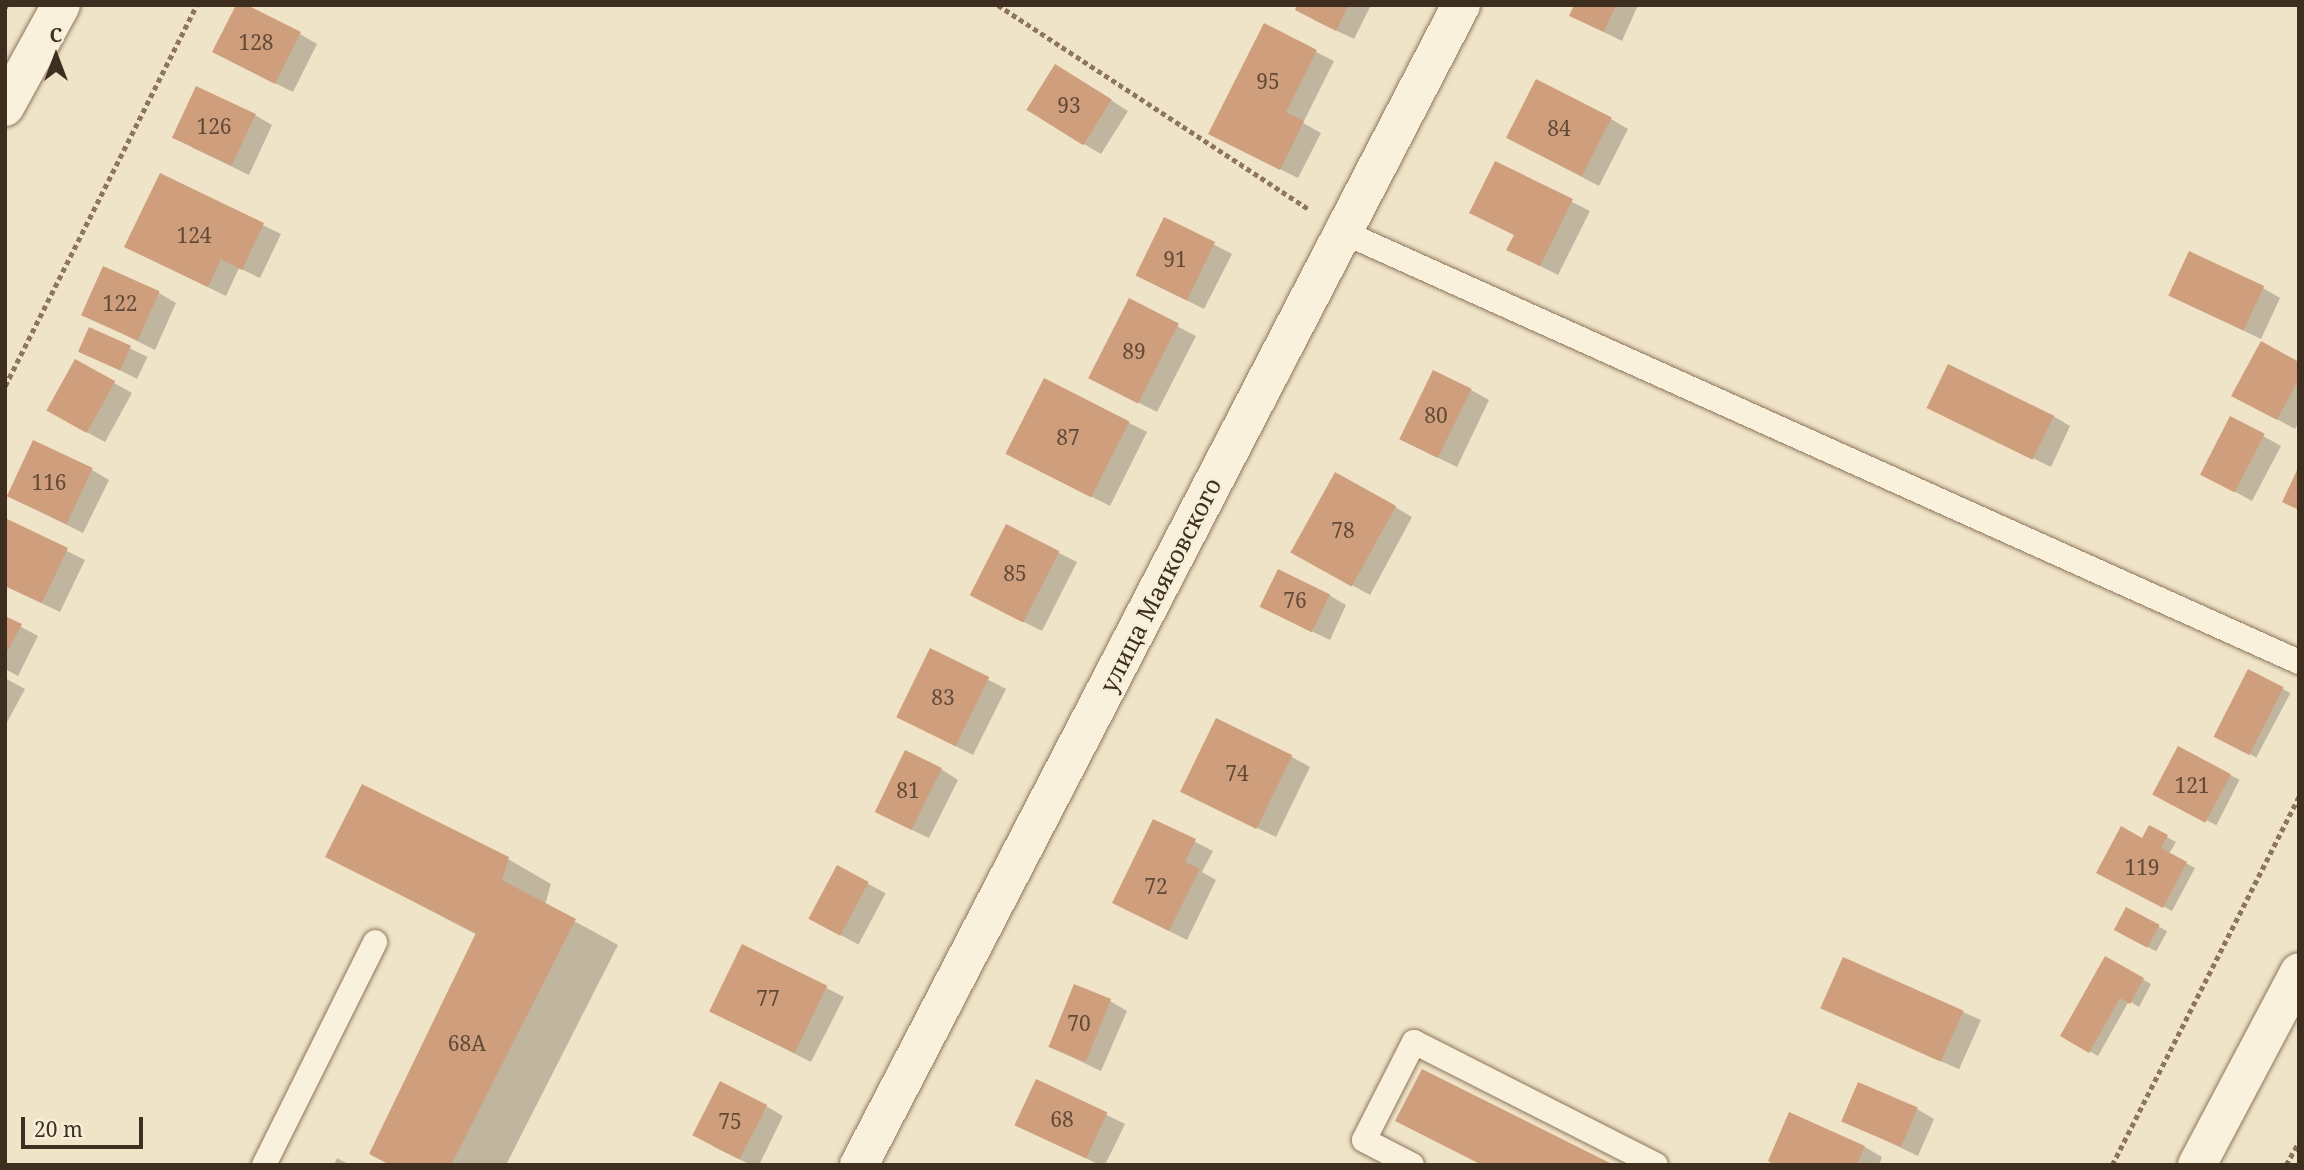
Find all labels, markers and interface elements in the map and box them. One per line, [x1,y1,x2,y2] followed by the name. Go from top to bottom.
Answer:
[21,21,91,91] north arrow
[50,22,62,48] text: С
[238,29,274,55] house number: 128
[1256,68,1280,94] house number: 95
[1057,92,1081,118] house number: 93
[196,113,232,139] house number: 126
[1547,115,1571,141] house number: 84
[176,222,212,248] house number: 124
[1163,246,1187,272] house number: 91
[102,290,138,316] house number: 122
[1122,338,1146,364] house number: 89
[1424,402,1448,428] house number: 80
[1056,424,1080,450] house number: 87
[31,469,67,495] house number: 116
[1093,473,1227,697] street label: улица Маяковского
[1331,517,1355,543] house number: 78
[1003,560,1027,586] house number: 85
[1283,587,1307,613] house number: 76
[931,684,955,710] house number: 83
[1225,760,1249,786] house number: 74
[2174,772,2210,798] house number: 121
[896,777,920,803] house number: 81
[2124,854,2160,880] house number: 119
[1144,873,1168,899] house number: 72
[756,985,780,1011] house number: 77
[1067,1010,1091,1036] house number: 70
[448,1030,486,1056] house number: 68А
[24,1104,147,1148] scale bar
[1050,1106,1074,1132] house number: 68
[718,1108,742,1134] house number: 75
[34,1115,83,1143] text: 20 m

